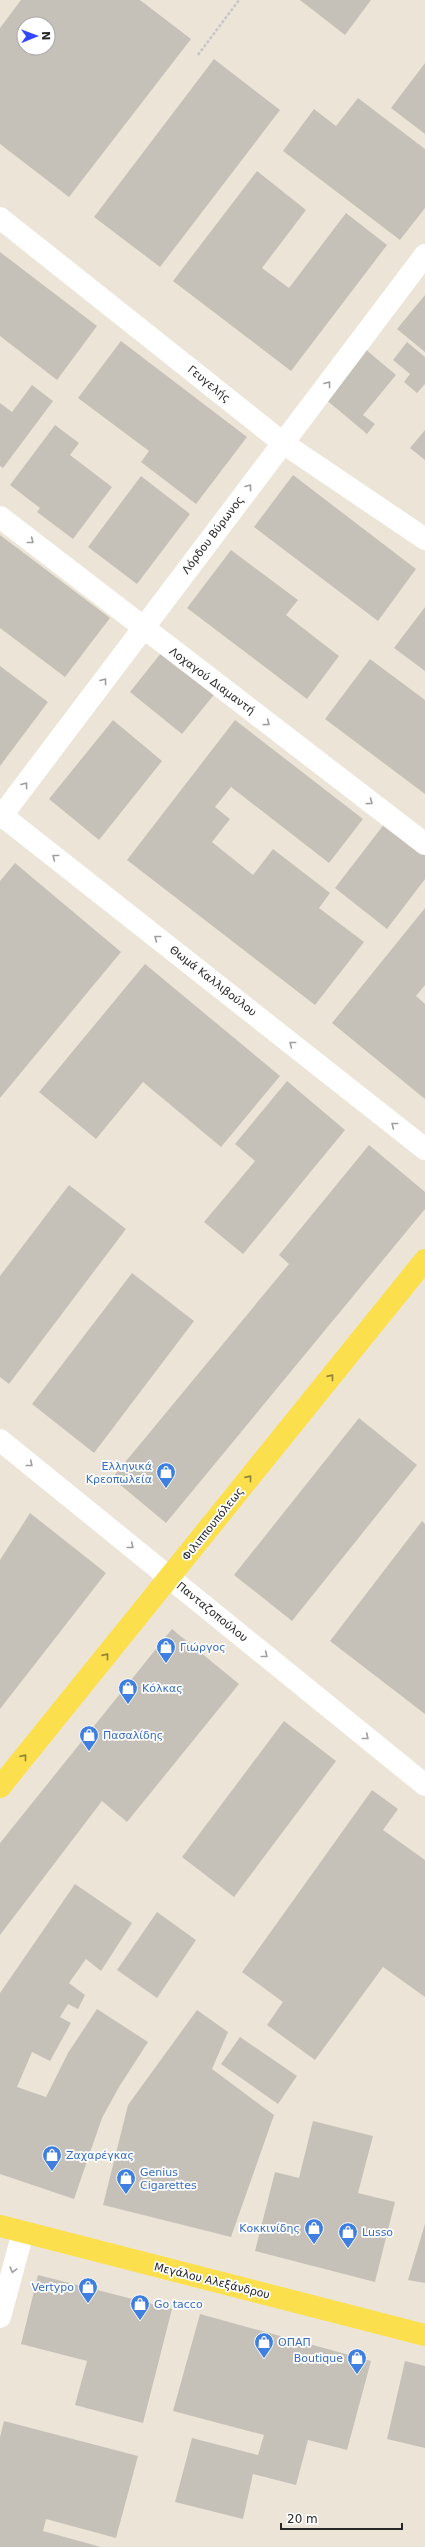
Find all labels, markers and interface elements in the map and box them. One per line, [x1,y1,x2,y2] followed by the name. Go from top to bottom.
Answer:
[16,16,56,56] north arrow
[39,31,52,41] text: N
[185,363,233,405] street label: Γευγελής
[323,381,330,388] one-way arrow
[244,485,251,492] one-way arrow
[180,494,246,576] street label: Λόρδου Βύρωνος
[26,536,33,543] one-way arrow
[167,645,257,717] street label: Λοχαγού Διαμαντή
[99,678,106,685] one-way arrow
[262,718,269,725] one-way arrow
[21,782,28,789] one-way arrow
[366,797,373,804] one-way arrow
[52,855,59,862] one-way arrow
[155,935,162,942] one-way arrow
[167,943,259,1019] street label: Θωμά Καλλιβούλου
[290,1042,297,1049] one-way arrow
[392,1122,399,1129] one-way arrow
[326,1375,333,1382] one-way arrow
[26,1460,33,1467] one-way arrow
[86,1460,152,1486] place label: Ελληνικά Κρεοπωλεία
[155,1461,177,1489] shop icon: Ελληνικά Κρεοπωλεία
[245,1476,252,1483] one-way arrow
[179,1485,247,1563] street label: Φιλιππουπόλεως
[126,1542,134,1549] one-way arrow
[174,1579,250,1645] street label: Πανταζοπούλου
[155,1636,177,1664] shop icon: Γιώργος
[180,1641,226,1654] place label: Γιώργος
[260,1650,267,1657] one-way arrow
[102,1653,109,1660] one-way arrow
[117,1677,139,1705] shop icon: Κόλκας
[142,1682,183,1695] place label: Κόλκας
[78,1724,100,1752] shop icon: Πασαλίδης
[103,1729,163,1742] place label: Πασαλίδης
[361,1732,368,1739] one-way arrow
[20,1754,27,1762] one-way arrow
[41,2144,63,2172] shop icon: Ζαχαρέγκας
[66,2149,134,2162] place label: Ζαχαρέγκας
[140,2166,197,2192] place label: Genius Cigarettes
[115,2167,137,2195] shop icon: Genius Cigarettes
[303,2217,325,2245] shop icon: Κοκκινίδης
[337,2221,359,2249] shop icon: Lusso
[239,2222,300,2235] place label: Κοκκινίδης
[362,2226,393,2239] place label: Lusso
[153,2260,271,2302] street label: Μεγάλου Αλεξάνδρου
[9,2267,17,2273] one-way arrow
[77,2276,99,2304] shop icon: Vertypo
[32,2281,74,2294] place label: Vertypo
[129,2293,151,2321] shop icon: Go tacco
[154,2298,203,2311] place label: Go tacco
[253,2331,275,2359] shop icon: ΟΠΑΠ
[278,2336,311,2349] place label: ΟΠΑΠ
[346,2347,368,2375] shop icon: Boutique
[294,2352,343,2365] place label: Boutique
[281,2505,402,2531] scale bar
[287,2512,318,2526] text: 20 m

